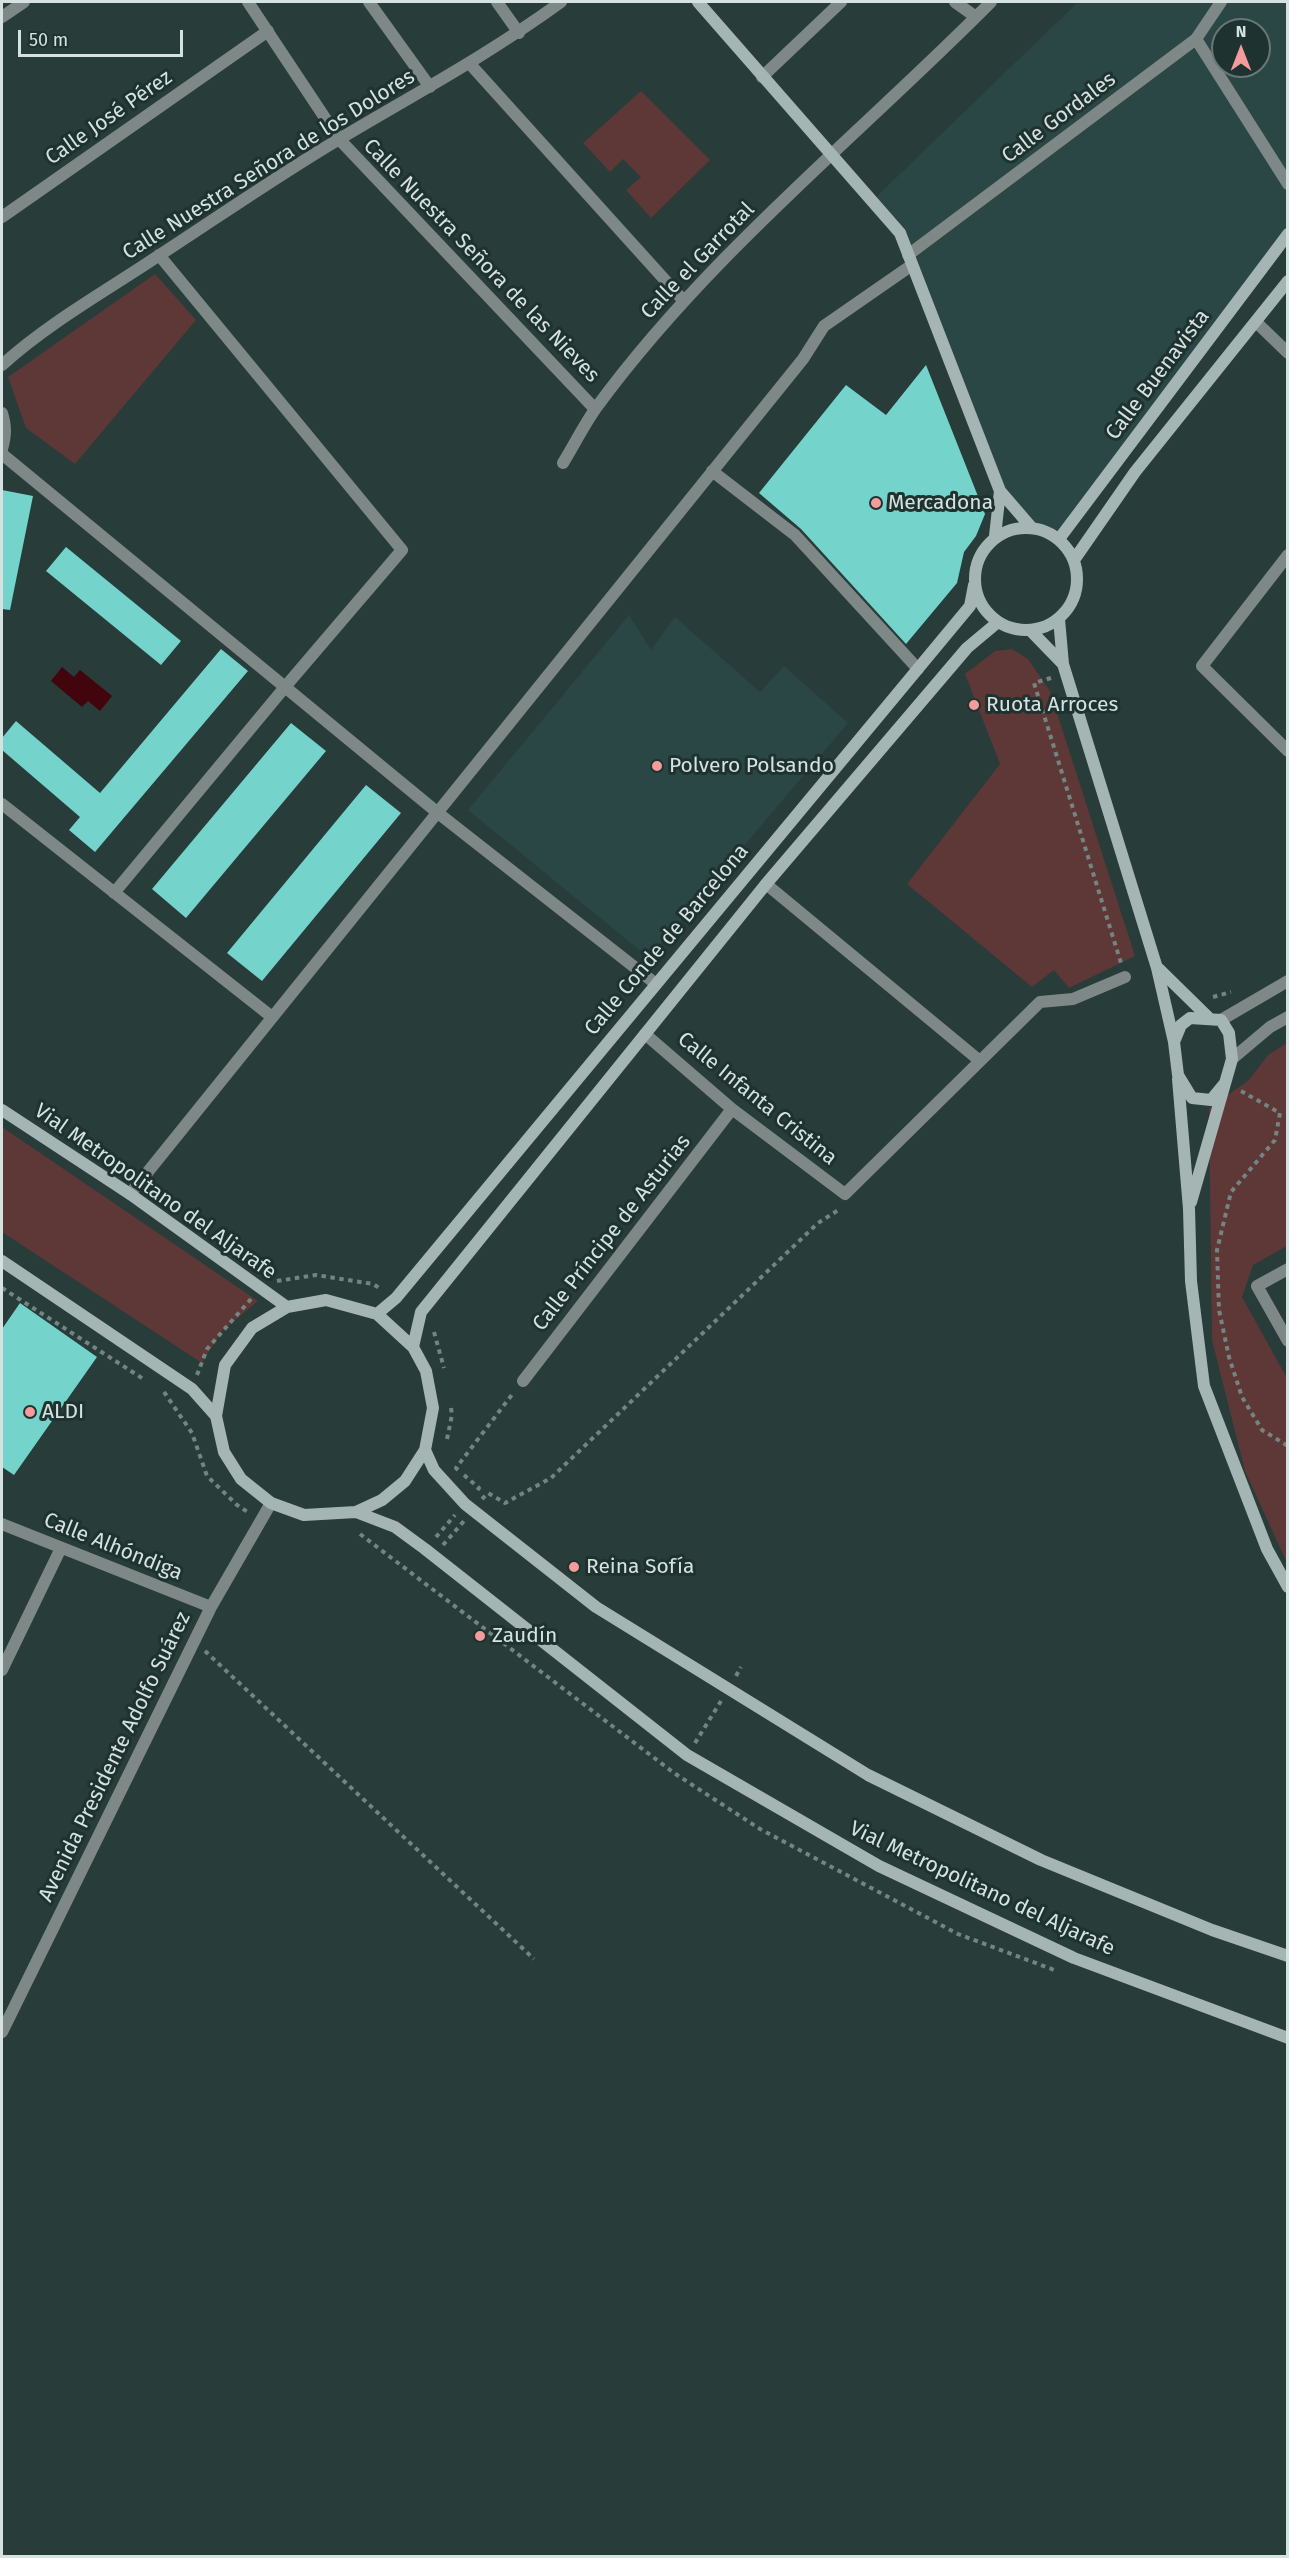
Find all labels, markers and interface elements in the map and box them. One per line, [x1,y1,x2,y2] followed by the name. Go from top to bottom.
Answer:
[21,18,186,56] scale bar
[1211,18,1271,78] north arrow
[1236,22,1246,41] text: N
[29,29,68,51] text: 50 m
[118,64,420,266] street label: Calle Nuestra Señora de los Dolores
[41,65,177,171] street label: Calle José Pérez
[997,67,1121,169] street label: Calle Gordales
[358,134,604,388] street label: Calle Nuestra Señora de las Nieves
[636,197,760,325] street label: Calle el Garrotal
[1101,305,1215,445] street label: Calle Buenavista
[888,490,993,516] place label: Mercadona
[869,496,883,510] marker: Mercadona
[986,692,1118,718] place label: Ruota Arroces
[967,698,981,712] marker: Ruota Arroces
[669,753,834,779] place label: Polvero Polsando
[650,759,664,773] marker: Polvero Polsando
[580,839,754,1041] street label: Calle Conde de Barcelona
[672,1027,842,1171] street label: Calle Infanta Cristina
[29,1099,281,1285] street label: Vial Metropolitano del Aljarafe
[528,1130,696,1336] street label: Calle Príncipe de Asturias
[42,1399,84,1425] place label: ALDI
[23,1405,37,1419] marker: ALDI
[40,1508,186,1586] street label: Calle Alhóndiga
[586,1554,694,1580] place label: Reina Sofía
[567,1560,581,1574] marker: Reina Sofía
[34,1608,196,1906] street label: Avenida Presidente Adolfo Suárez
[492,1623,557,1649] place label: Zaudín
[473,1629,487,1643] marker: Zaudín
[845,1816,1119,1962] street label: Vial Metropolitano del Aljarafe

